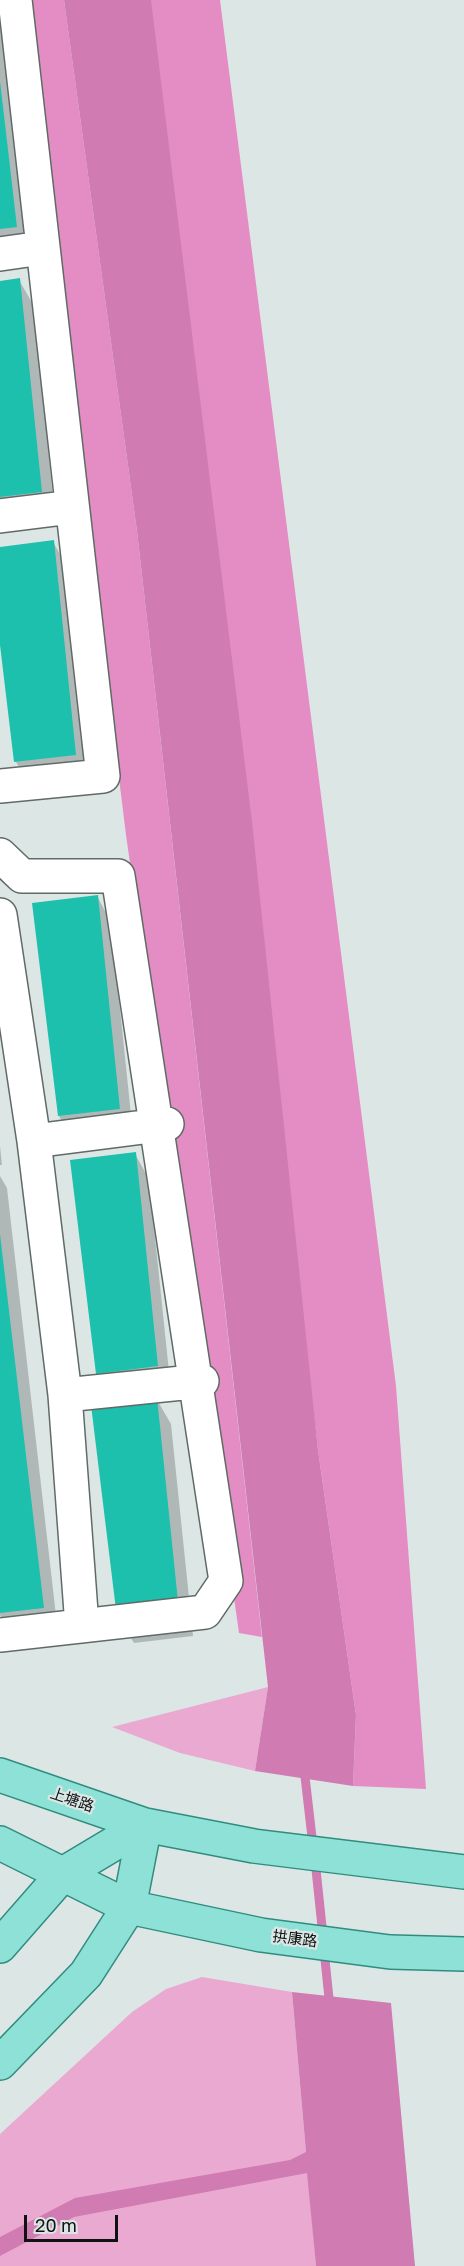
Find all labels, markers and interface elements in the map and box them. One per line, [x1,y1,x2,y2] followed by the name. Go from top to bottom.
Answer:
[48,1784,96,1816] street label: 上塘路
[272,1927,318,1951] street label: 拱康路
[27,2203,122,2241] scale bar
[35,2214,77,2236] text: 20 m

